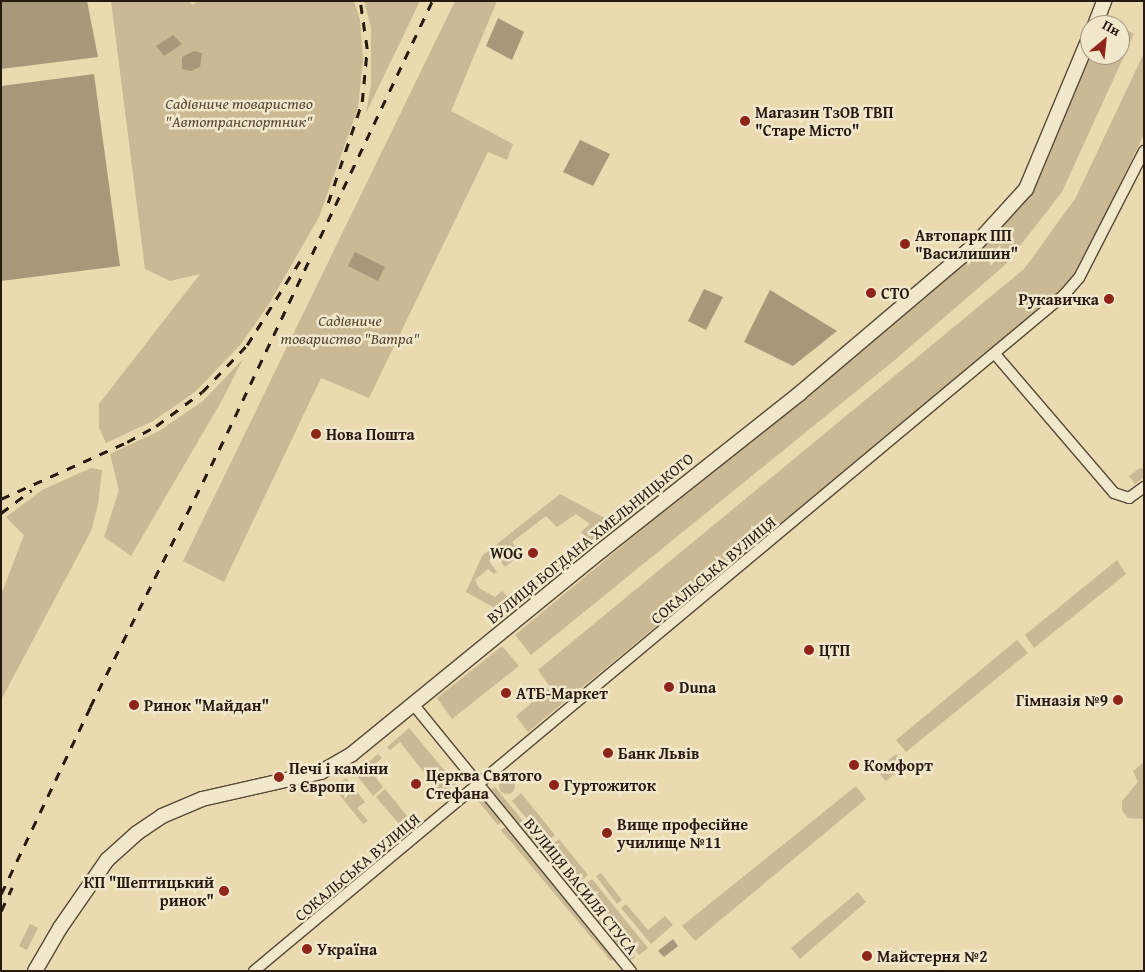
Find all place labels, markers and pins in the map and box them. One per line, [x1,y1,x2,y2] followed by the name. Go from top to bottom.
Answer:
[755,102,894,140] place label: Магазин ТзОВ ТВП "Старе Місто"
[739,115,751,127] marker: Магазин ТзОВ ТВП "Старе Місто"
[915,225,1018,263] place label: Автопарк ПП "Василишин"
[899,238,911,250] marker: Автопарк ПП "Василишин"
[881,283,910,303] place label: СТО
[865,287,877,299] marker: СТО
[1019,289,1099,309] place label: Рукавичка
[1103,293,1115,305] marker: Рукавичка
[326,424,415,444] place label: Нова Пошта
[310,428,322,440] marker: Нова Пошта
[490,543,523,563] place label: WOG
[527,547,539,559] marker: WOG
[819,640,850,660] place label: ЦТП
[803,644,815,656] marker: ЦТП
[679,677,716,697] place label: Duna
[663,681,675,693] marker: Duna
[516,683,608,703] place label: АТБ-Маркет
[500,687,512,699] marker: АТБ-Маркет
[1016,690,1108,710] place label: Гімназія №9
[1112,694,1124,706] marker: Гімназія №9
[144,695,269,715] place label: Ринок "Майдан"
[128,699,140,711] marker: Ринок "Майдан"
[618,743,699,763] place label: Банк Львів
[602,747,614,759] marker: Банк Львів
[864,755,933,775] place label: Комфорт
[289,758,388,796] place label: Печі і каміни з Європи
[848,759,860,771] marker: Комфорт
[426,765,542,803] place label: Церква Святого Стефана
[273,771,285,783] marker: Печі і каміни з Європи
[564,775,656,795] place label: Гуртожиток
[410,778,422,790] marker: Церква Святого Стефана
[548,779,560,791] marker: Гуртожиток
[617,814,748,852] place label: Вище професійне училище №11
[601,827,613,839] marker: Вище професійне училище №11
[84,872,214,910] place label: КП "Шептицький ринок"
[218,885,230,897] marker: КП "Шептицький ринок"
[317,939,377,959] place label: Україна
[301,943,313,955] marker: Україна
[877,946,987,966] place label: Майстерня №2
[861,950,873,962] marker: Майстерня №2

